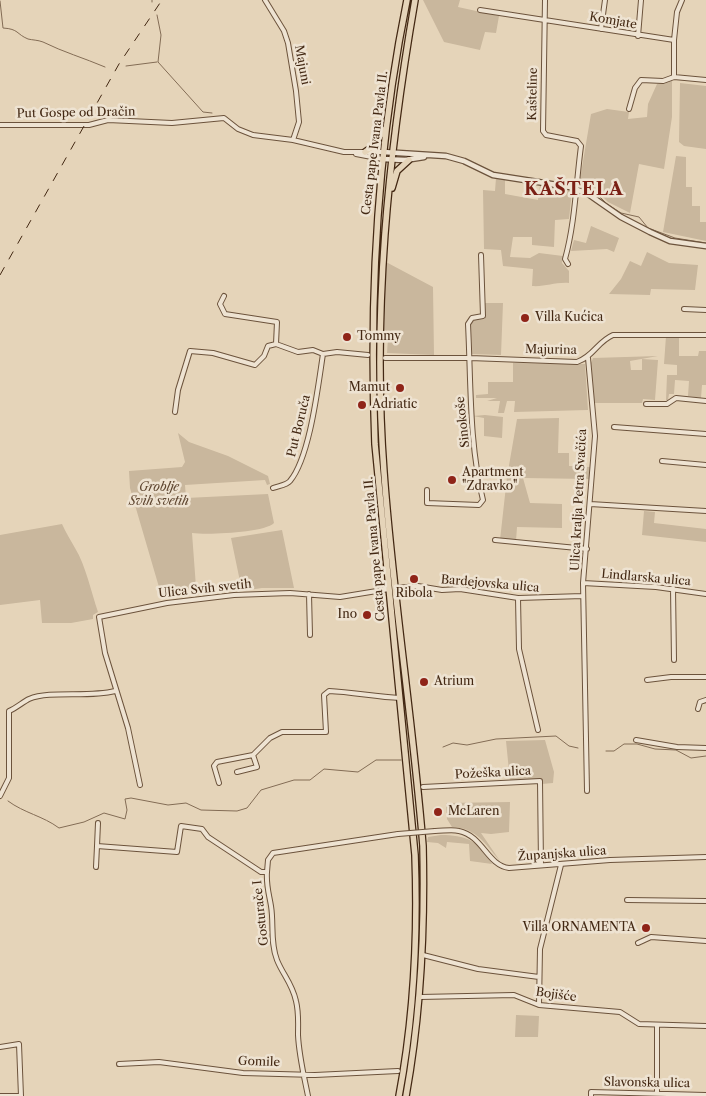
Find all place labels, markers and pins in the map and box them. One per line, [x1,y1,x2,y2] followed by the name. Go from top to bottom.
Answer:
[535,311,603,325] place label: Villa Kućica
[519,312,531,324] marker: Villa Kućica
[357,330,401,344] place label: Tommy
[341,331,353,343] marker: Tommy
[349,381,390,395] place label: Mamut
[394,382,406,394] marker: Mamut
[372,398,417,412] place label: Adriatic
[356,399,368,411] marker: Adriatic
[462,466,524,494] place label: Apartment "Zdravko"
[446,474,458,486] marker: Apartment "Zdravko"
[408,573,420,585] marker: Ribola
[396,587,432,601] place label: Ribola
[338,608,357,622] place label: Ino
[361,609,373,621] marker: Ino
[434,675,474,689] place label: Atrium
[418,676,430,688] marker: Atrium
[448,805,499,819] place label: McLaren
[432,806,444,818] marker: McLaren
[522,921,636,935] place label: Villa ORNAMENTA
[640,922,652,934] marker: Villa ORNAMENTA

